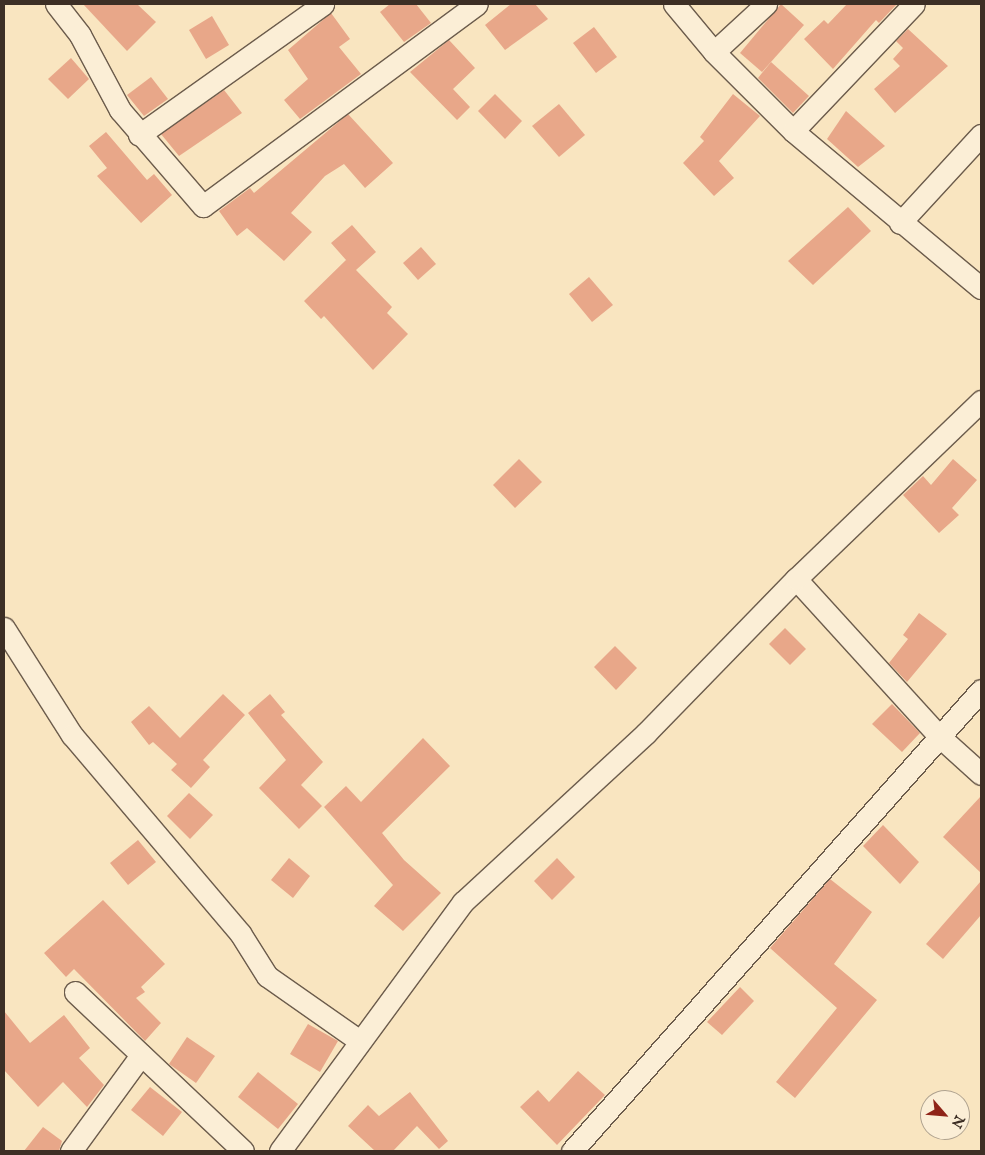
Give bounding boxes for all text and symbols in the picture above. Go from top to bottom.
north arrow [920,1090,970,1140]
text: N [947,1112,968,1131]

